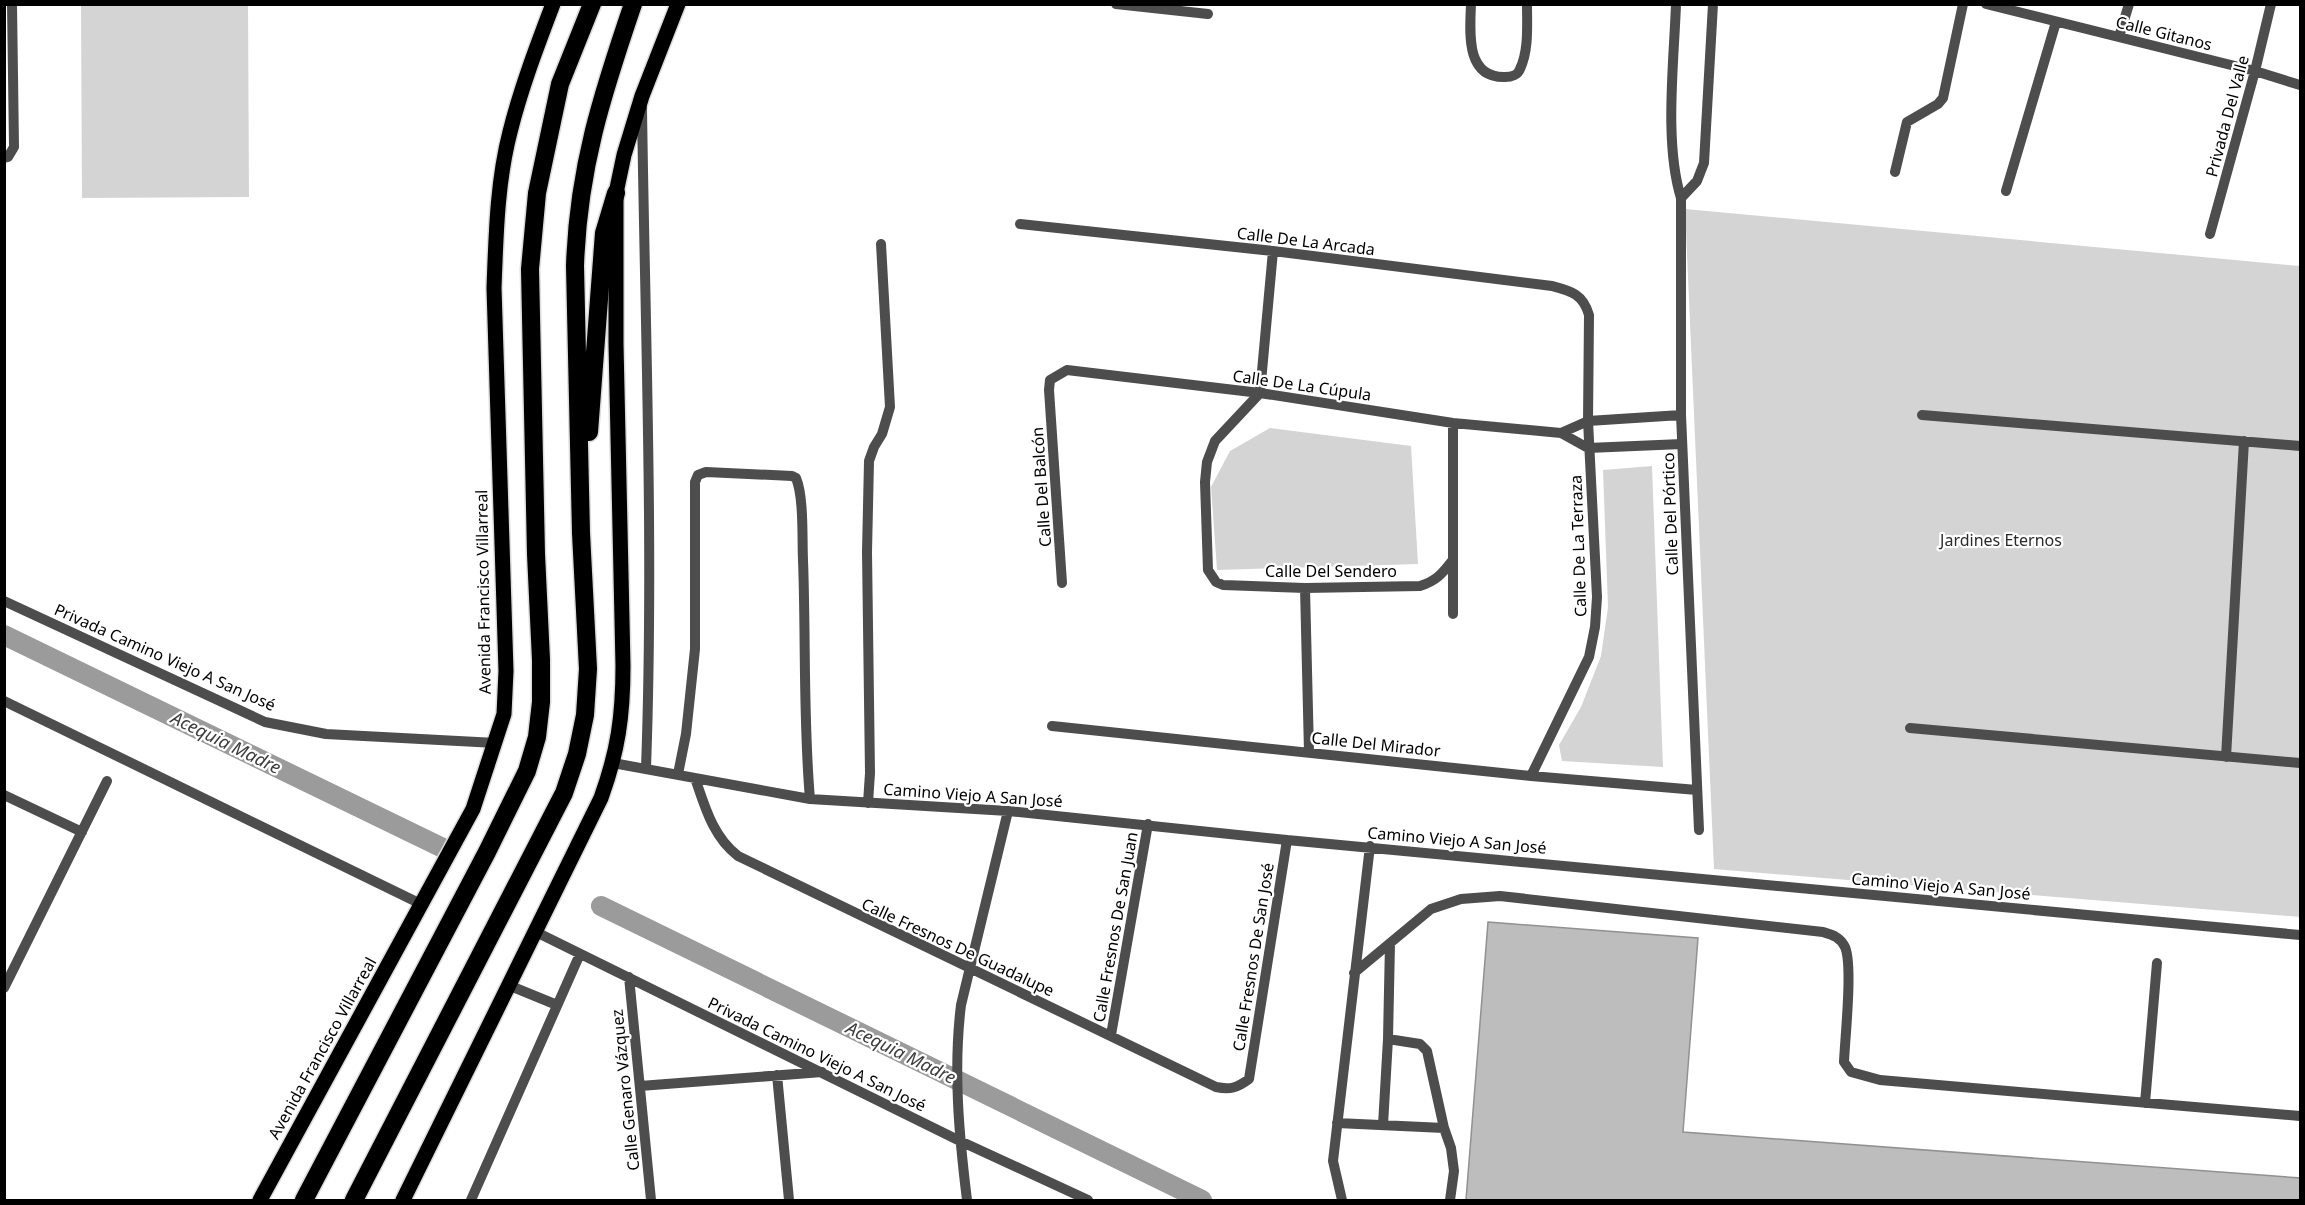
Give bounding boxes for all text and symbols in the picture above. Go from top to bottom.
street label: Calle Gitanos [2114,10,2214,56]
street label: Privada Del Valle [2200,53,2254,179]
street label: Calle De La Arcada [1236,222,1376,260]
street label: Calle De La Cúpula [1231,364,1373,406]
street label: Calle Del Balcón [1026,426,1056,548]
street label: Calle Del Pórtico [1657,452,1683,576]
street label: Calle De La Terraza [1565,475,1591,617]
street label: Avenida Francisco Villarreal [470,489,496,695]
park label: Jardines Eternos [1938,529,2062,551]
street label: Calle Del Sendero [1265,560,1397,582]
street label: Privada Camino Viejo A San José [51,598,279,716]
water label: Acequia Madre [166,704,285,779]
street label: Calle Del Mirador [1310,726,1442,762]
street label: Camino Viejo A San José [883,778,1063,812]
street label: Camino Viejo A San José [1367,821,1547,859]
street label: Calle Fresnos De San Juan [1087,830,1143,1024]
street label: Calle Fresnos De San José [1227,861,1279,1053]
street label: Camino Viejo A San José [1851,867,2031,905]
street label: Calle Fresnos De Guadalupe [858,893,1058,1001]
street label: Avenida Francisco Villarreal [263,953,381,1143]
street label: Privada Camino Viejo A San José [704,991,930,1117]
street label: Calle Genaro Vázquez [606,1008,644,1172]
water label: Acequia Madre [841,1014,960,1089]

